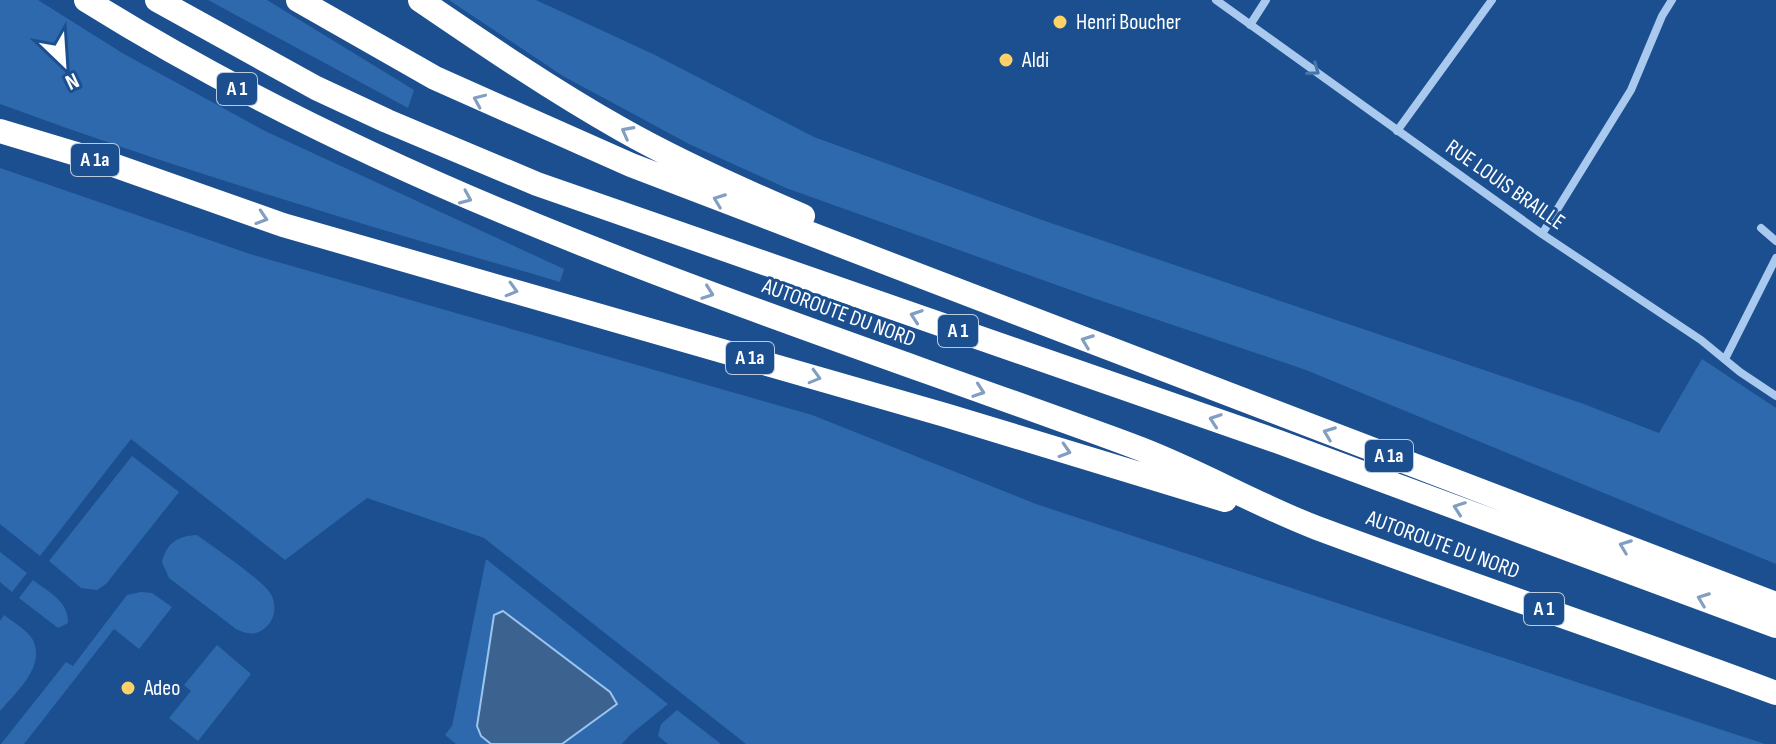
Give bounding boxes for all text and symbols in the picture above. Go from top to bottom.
place label: Henri Boucher [1076,9,1181,36]
marker: Henri Boucher [1051,13,1069,31]
north arrow [24,24,104,104]
place label: Aldi [1021,47,1049,74]
marker: Aldi [997,51,1015,69]
one-way arrow [1305,61,1319,75]
text: N [61,66,83,95]
road number: A 1 [217,73,257,105]
one-way arrow [473,93,488,109]
one-way arrow [621,126,635,142]
street label: RUE LOUIS BRAILLE [1440,134,1570,236]
road number: A 1a [71,144,119,176]
one-way arrow [458,188,472,204]
one-way arrow [713,193,727,210]
one-way arrow [254,209,268,225]
street label: AUTOROUTE DU NORD [758,272,919,353]
one-way arrow [504,281,518,297]
one-way arrow [700,283,714,300]
one-way arrow [910,310,924,326]
road number: A 1 [938,315,978,347]
one-way arrow [1080,334,1094,351]
road number: A 1a [726,342,774,374]
one-way arrow [808,368,822,384]
one-way arrow [971,381,985,398]
one-way arrow [1208,413,1222,429]
one-way arrow [1323,426,1337,443]
road number: A 1a [1365,440,1413,472]
one-way arrow [1057,442,1071,458]
one-way arrow [1453,501,1467,517]
street label: AUTOROUTE DU NORD [1362,504,1523,585]
one-way arrow [1619,539,1633,556]
one-way arrow [1697,592,1711,608]
road number: A 1 [1524,593,1564,625]
place label: Adeo [143,675,180,702]
marker: Adeo [119,679,137,697]

